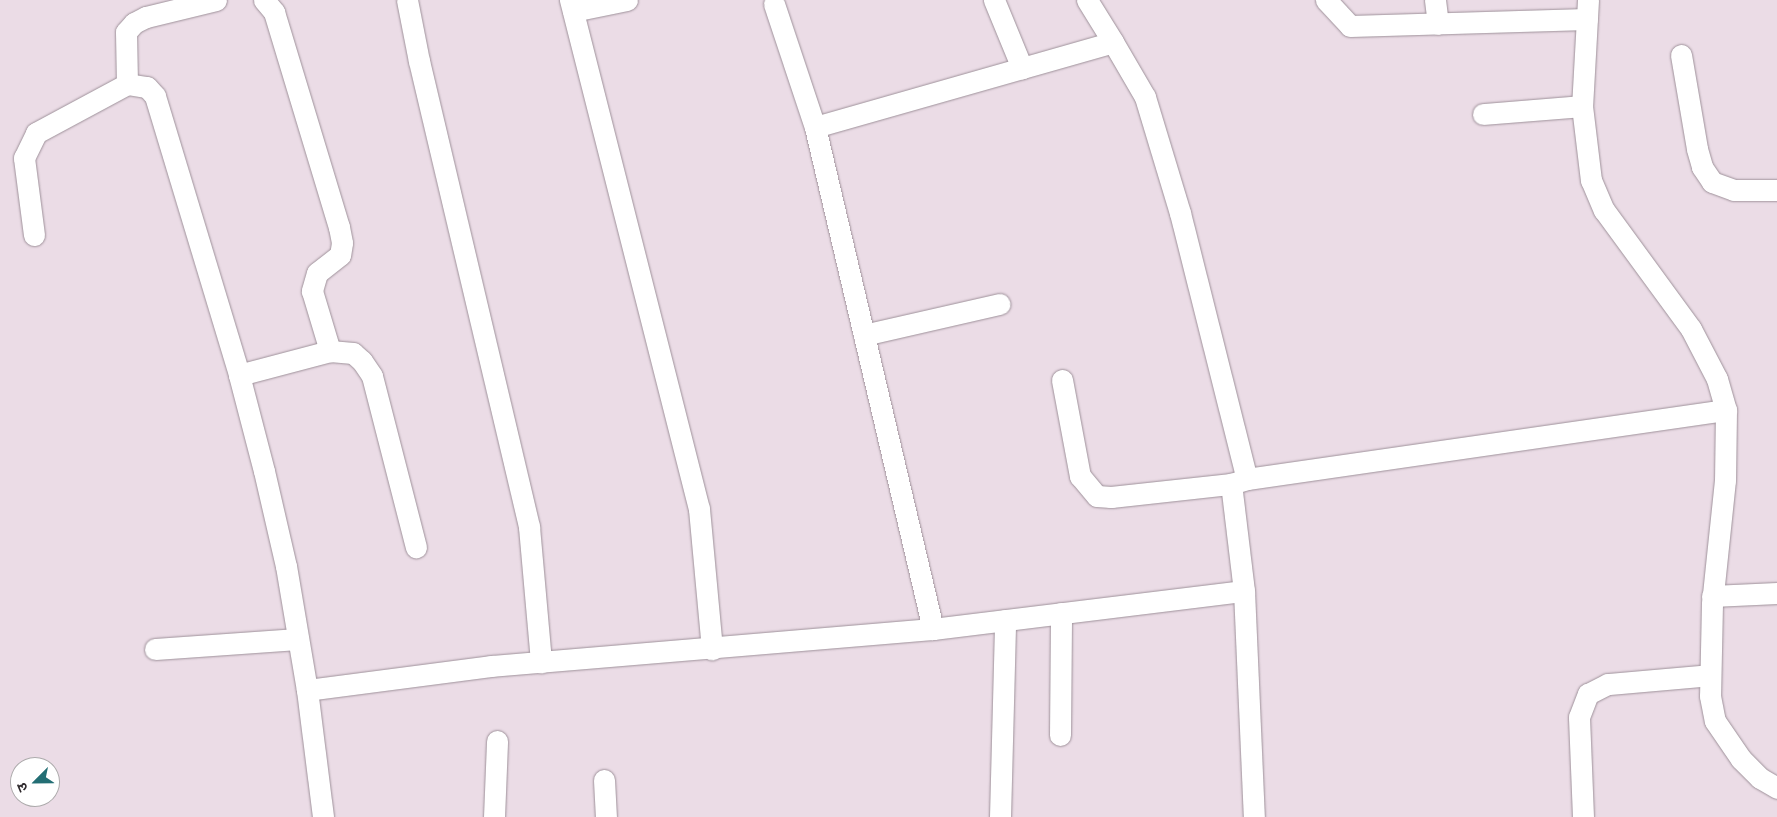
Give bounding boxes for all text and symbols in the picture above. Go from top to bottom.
north arrow [10,757,60,807]
text: उ [12,781,31,795]

